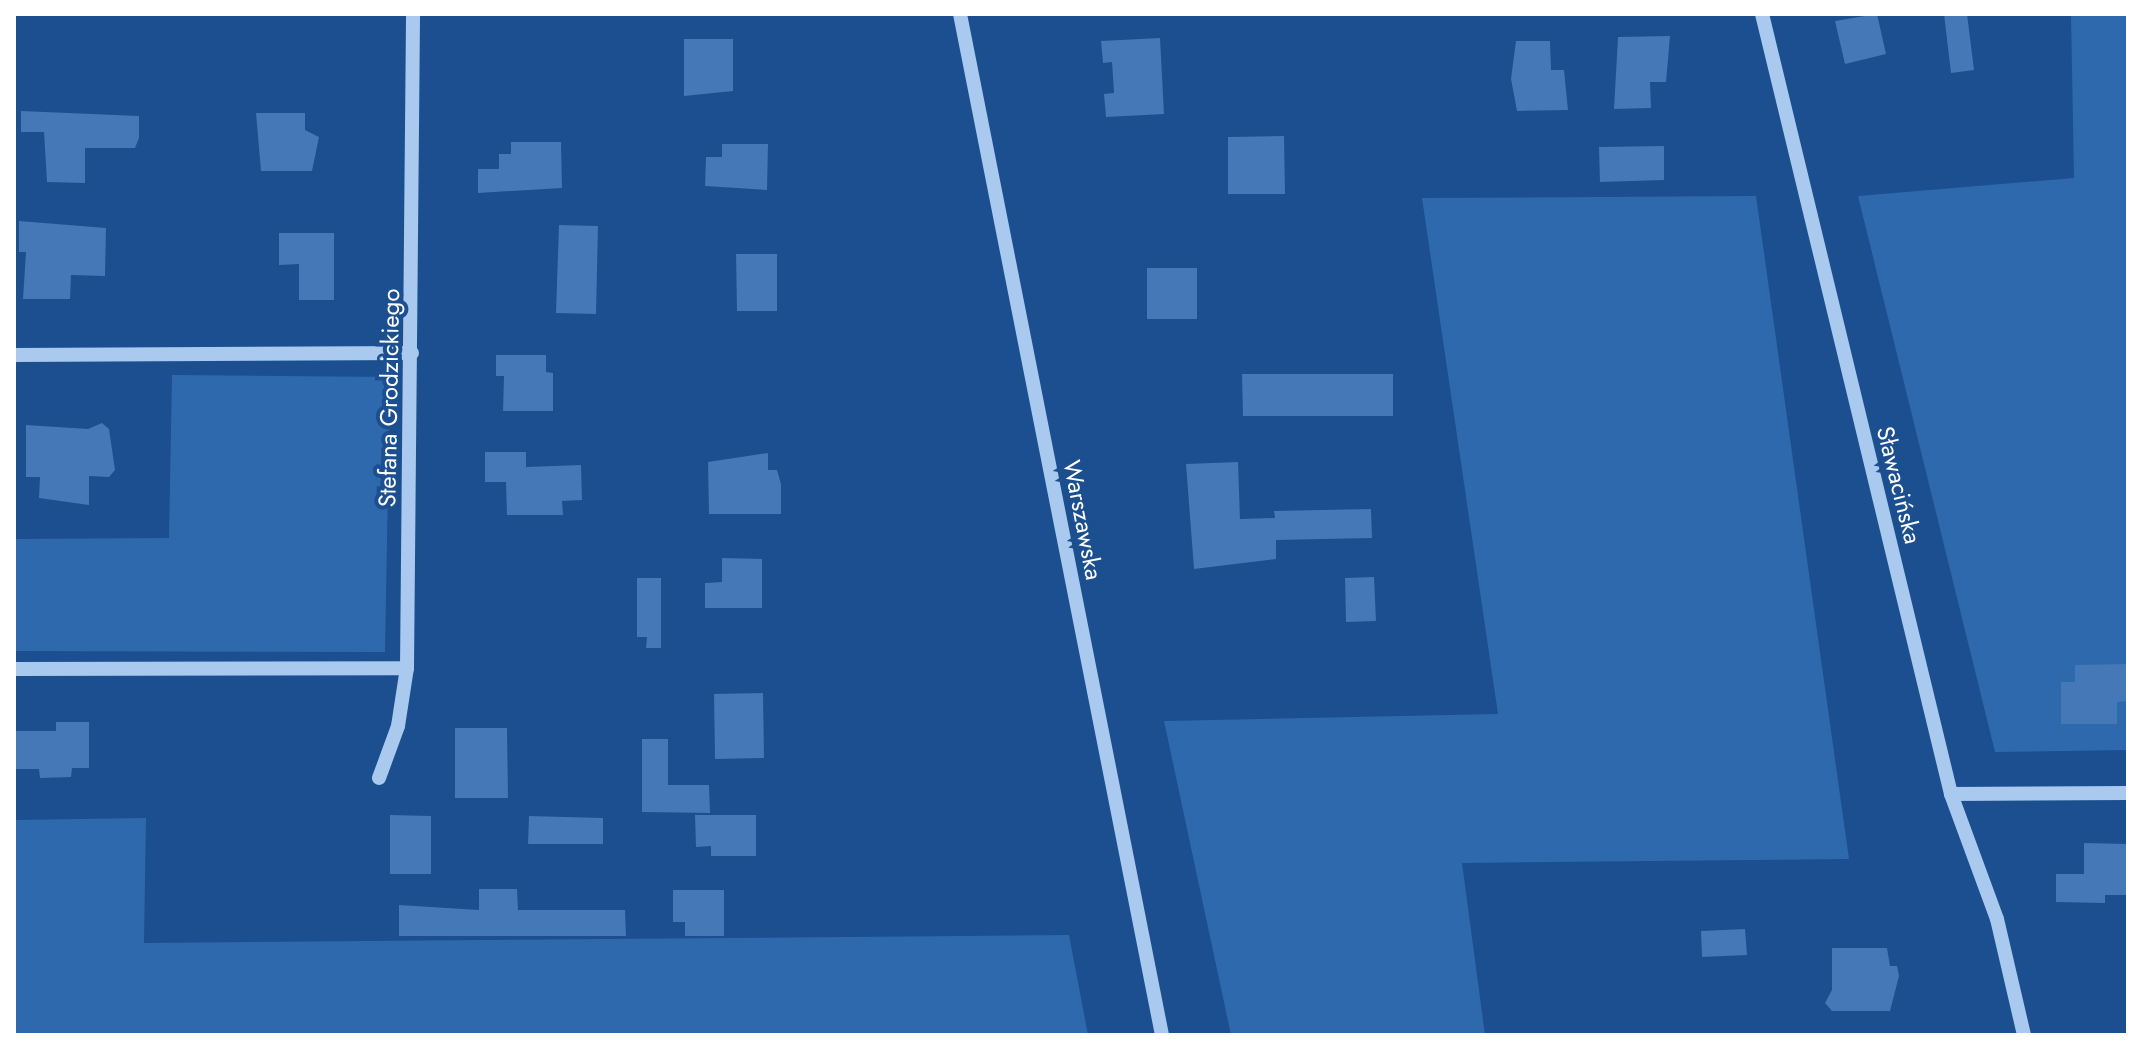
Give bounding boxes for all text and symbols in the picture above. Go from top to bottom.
street label: Stefana Grodzickiego [373,288,405,508]
street label: Sławacińska [1871,423,1927,547]
street label: Warszawska [1057,458,1109,582]

